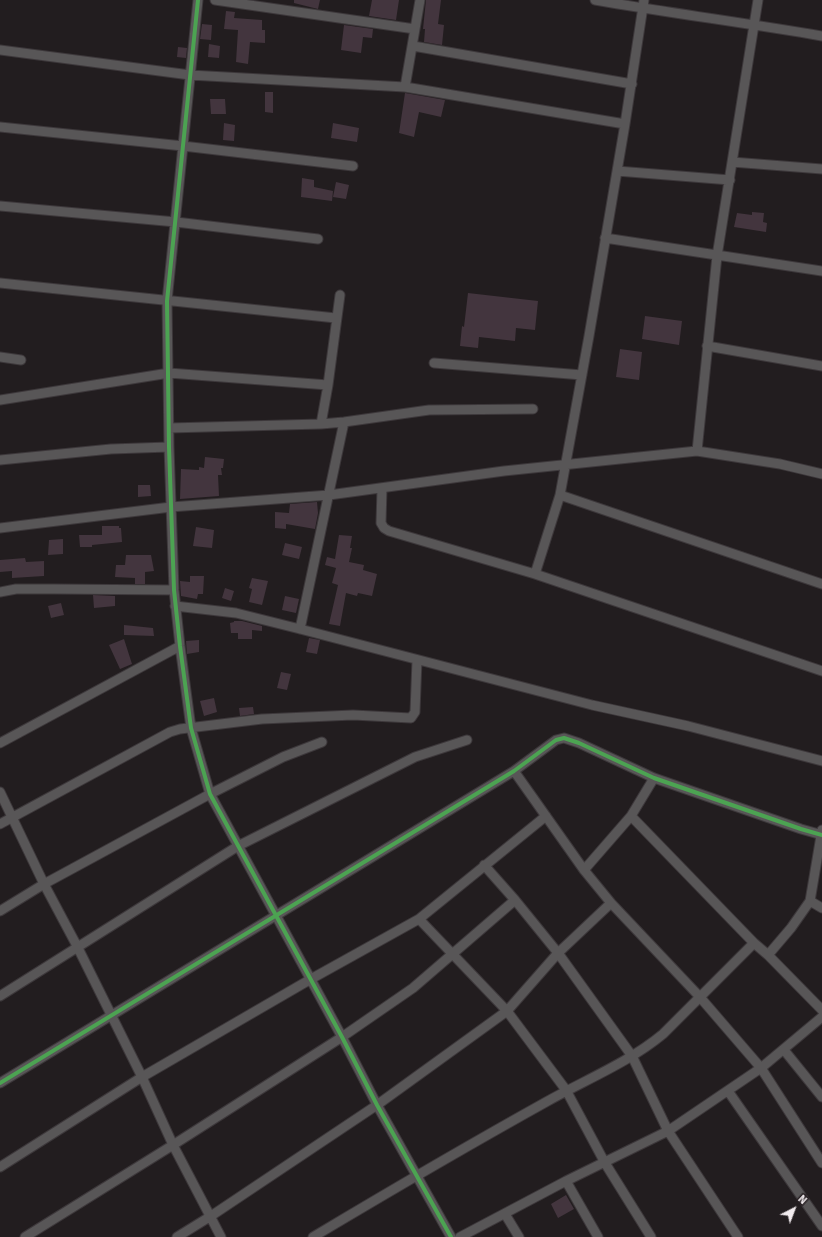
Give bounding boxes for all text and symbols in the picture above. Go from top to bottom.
north arrow [774,1189,814,1229]
text: N [795,1192,810,1207]

